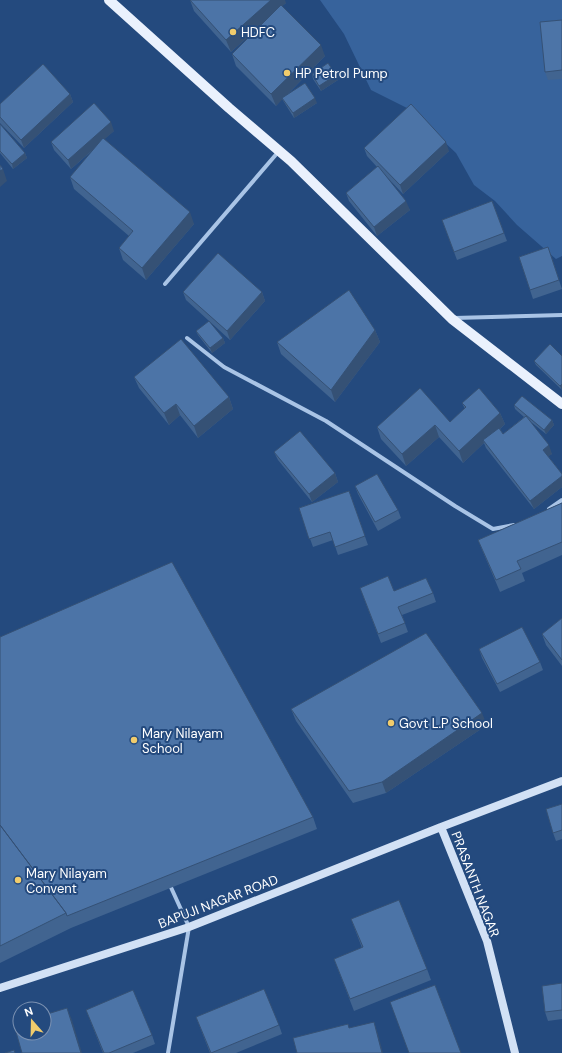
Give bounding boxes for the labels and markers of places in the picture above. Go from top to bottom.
place label: HDFC [241,24,275,41]
marker: HDFC [228,27,238,37]
place label: HP Petrol Pump [295,65,388,82]
marker: HP Petrol Pump [282,68,292,78]
place label: Govt L.P School [399,715,493,732]
marker: Govt L.P School [386,718,396,728]
place label: Mary Nilayam School [142,725,223,757]
marker: Mary Nilayam School [129,735,139,745]
place label: Mary Nilayam Convent [26,865,107,897]
marker: Mary Nilayam Convent [13,875,23,885]

